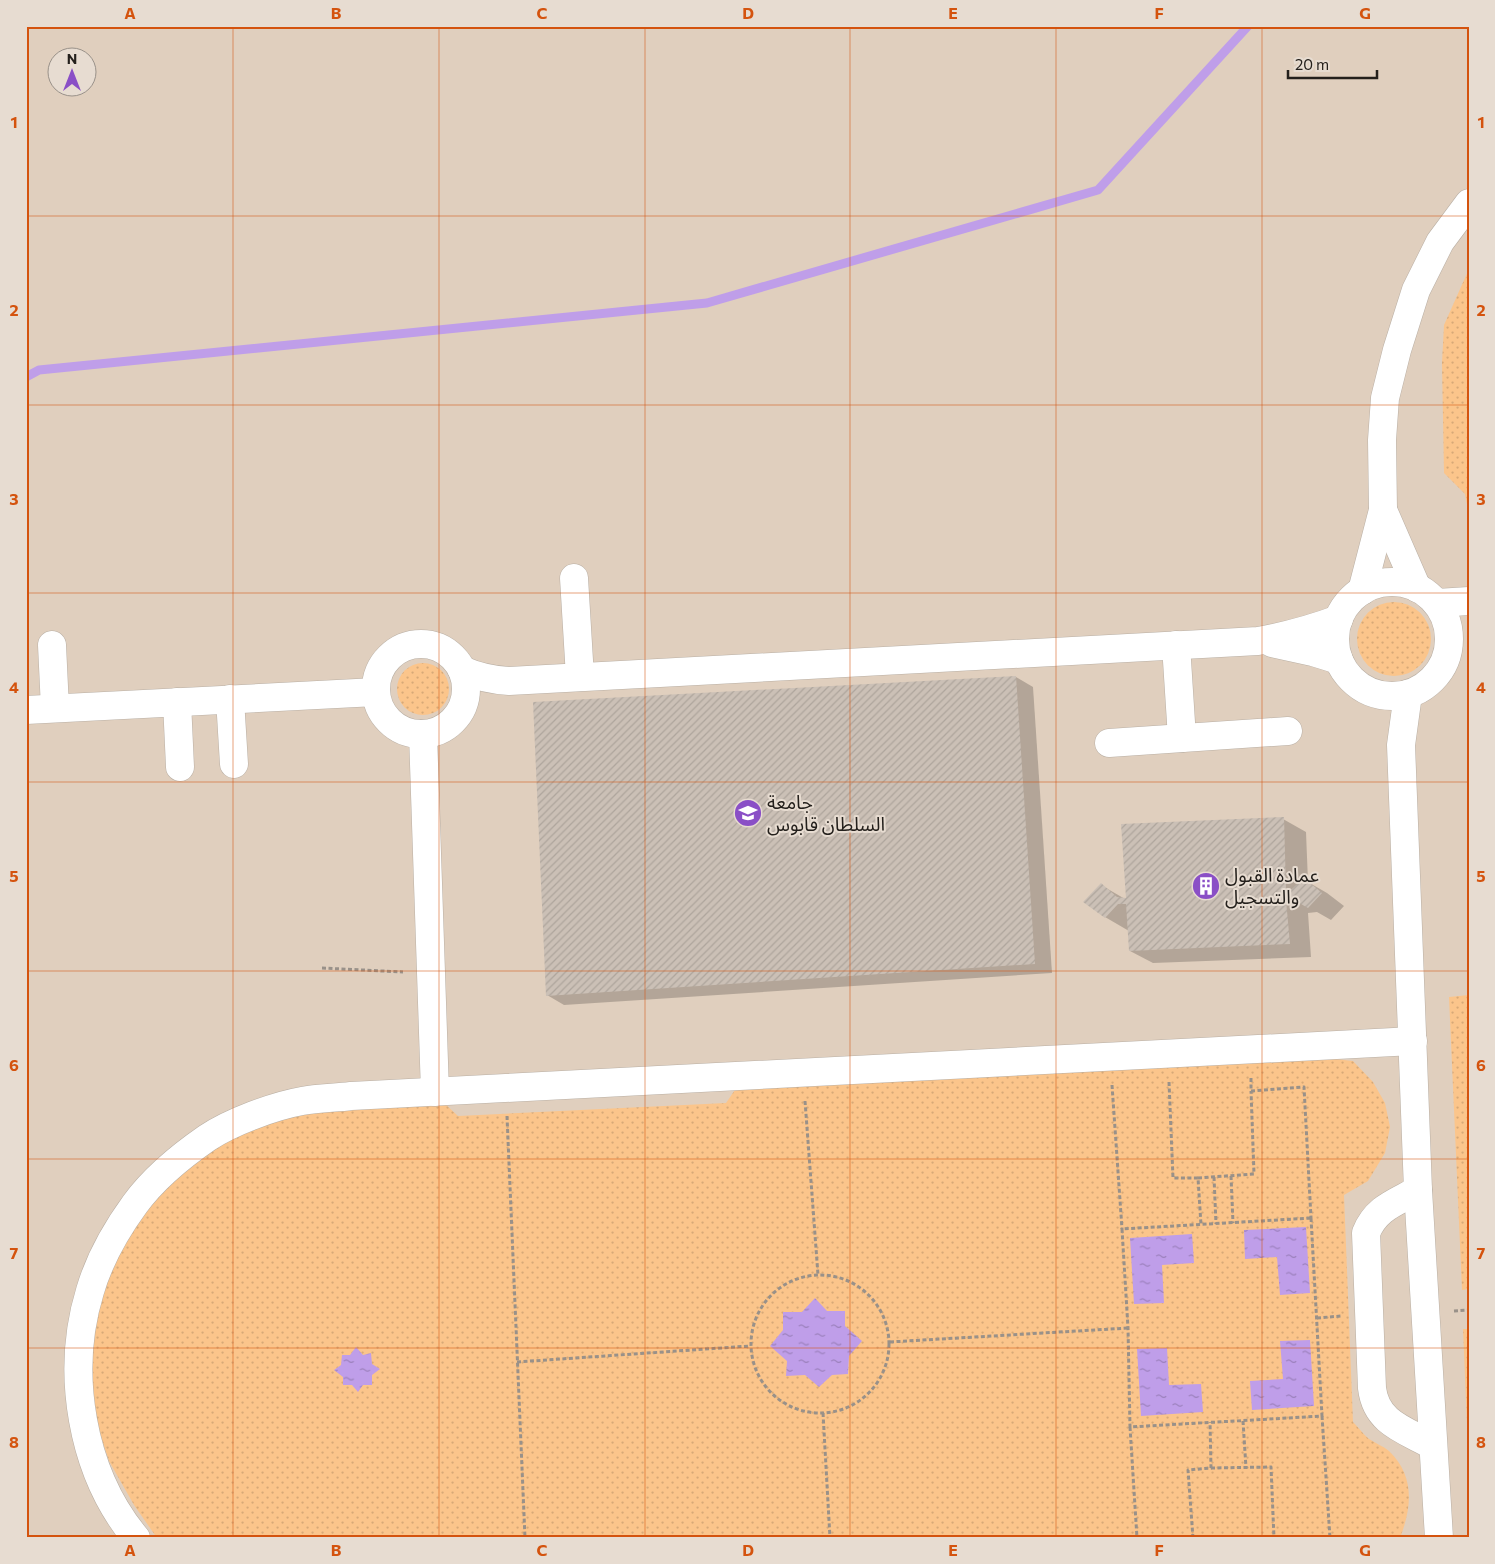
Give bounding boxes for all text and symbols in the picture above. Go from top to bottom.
text: A [124,3,136,22]
text: B [331,3,342,22]
text: C [537,3,548,22]
text: D [742,3,754,22]
text: E [948,3,958,22]
text: F [1154,3,1164,22]
text: G [1359,3,1371,22]
north arrow [48,48,98,98]
scale bar [1288,48,1376,80]
text: N [67,50,77,67]
text: 20 m [1295,55,1329,73]
text: 1 [10,112,18,131]
text: 1 [1477,112,1485,131]
text: 2 [9,300,19,319]
text: 2 [1476,300,1486,319]
text: 3 [9,489,19,508]
text: 3 [1476,489,1486,508]
text: 4 [9,677,19,696]
text: 4 [1476,677,1486,696]
place label: جامعة السلطان قابوس [767,790,885,836]
school or university icon: جامعة السلطان قابوس [733,798,763,828]
place label: عمادة القبول والتسجيل [1225,863,1319,909]
text: 5 [9,866,19,885]
text: 5 [1476,866,1486,885]
building icon: عمادة القبول والتسجيل [1191,871,1221,901]
text: 6 [9,1055,19,1074]
text: 6 [1476,1055,1486,1074]
text: 7 [10,1243,19,1262]
text: 7 [1477,1243,1486,1262]
text: 8 [9,1432,19,1451]
text: 8 [1476,1432,1486,1451]
text: A [124,1540,136,1559]
text: B [331,1540,342,1559]
text: C [537,1540,548,1559]
text: D [742,1540,754,1559]
text: E [948,1540,958,1559]
text: F [1154,1540,1164,1559]
text: G [1359,1540,1371,1559]

